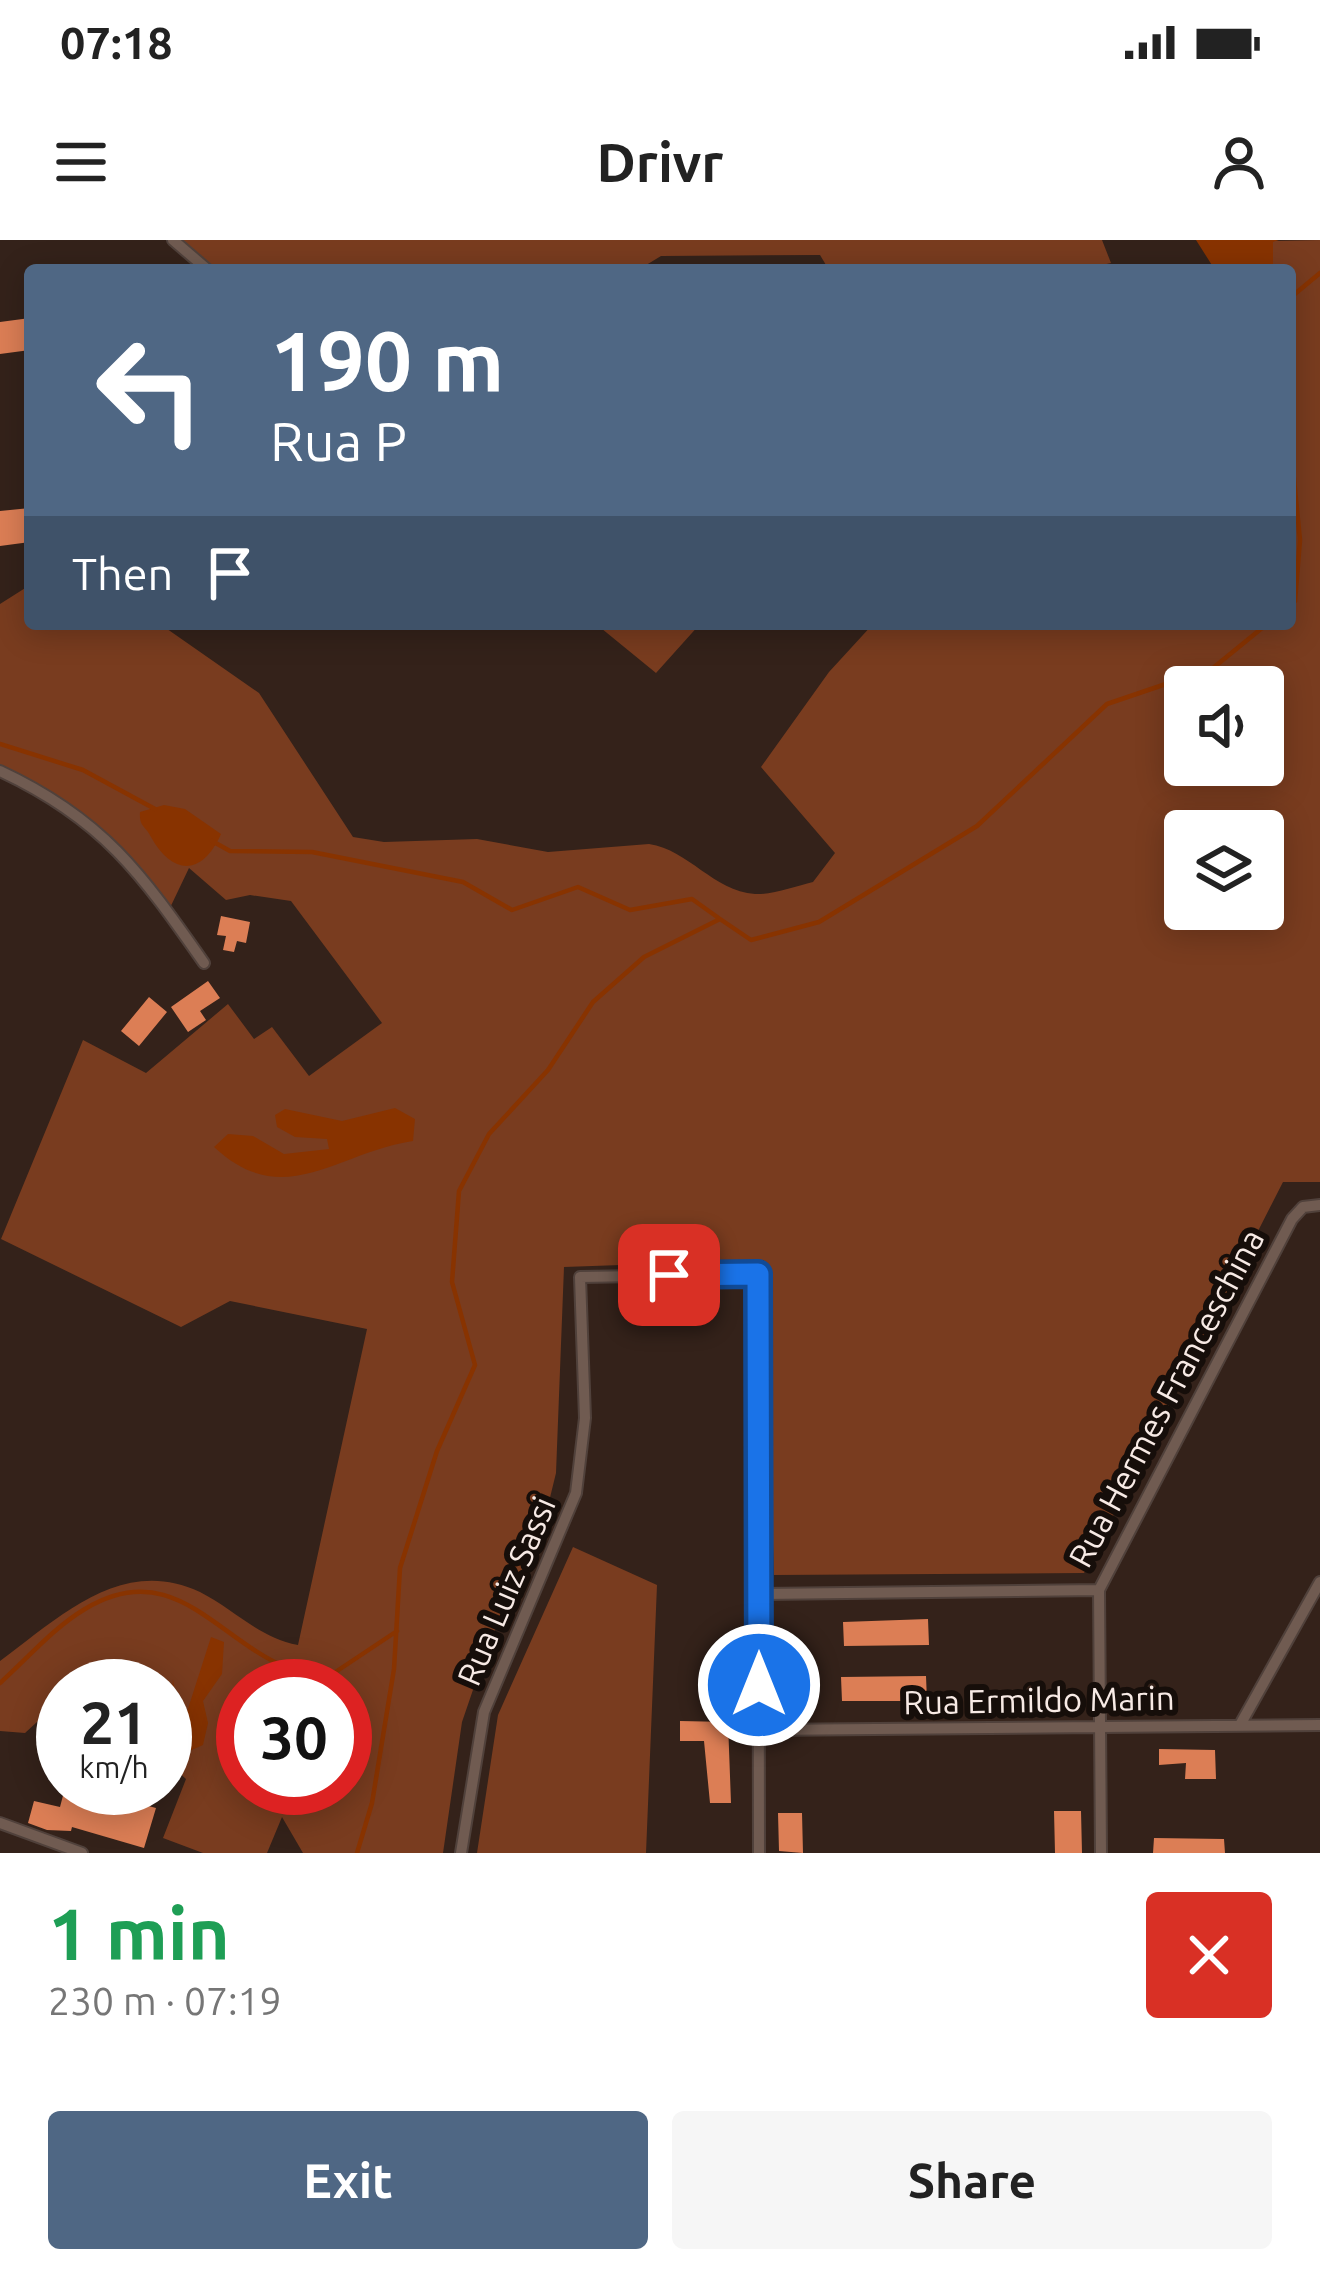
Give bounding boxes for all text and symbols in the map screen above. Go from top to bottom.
text: 07:18 [60,17,173,68]
icon: menu [48,129,114,195]
icon: person [1206,129,1272,195]
text: Drivr [597,132,723,192]
icon: left [72,312,228,468]
text: 190 m [270,313,504,407]
text: Rua P [270,411,407,471]
icon: arrive [197,540,263,606]
text: Then [72,548,173,599]
map controls [1164,666,1284,930]
button: sound [1164,666,1284,786]
button: layers [1164,810,1284,930]
street label: Rua Hermes Franceschina [1061,1223,1270,1573]
pin [618,1224,720,1326]
icon: arrive [636,1242,702,1308]
street label: Rua Luiz Sassi [449,1491,562,1691]
position arrow [696,1622,822,1748]
speed limit sign: 30 [216,1659,372,1815]
street label: Rua Ermildo Marin [903,1679,1175,1720]
text: 21 [80,1688,148,1755]
text: km/h [79,1750,149,1784]
button: close [1146,1892,1272,2018]
text: 1 min [48,1893,230,1974]
text: 230 m · 07:19 [48,1979,282,2022]
button: Exit [48,2111,648,2249]
button: Share [672,2111,1272,2249]

